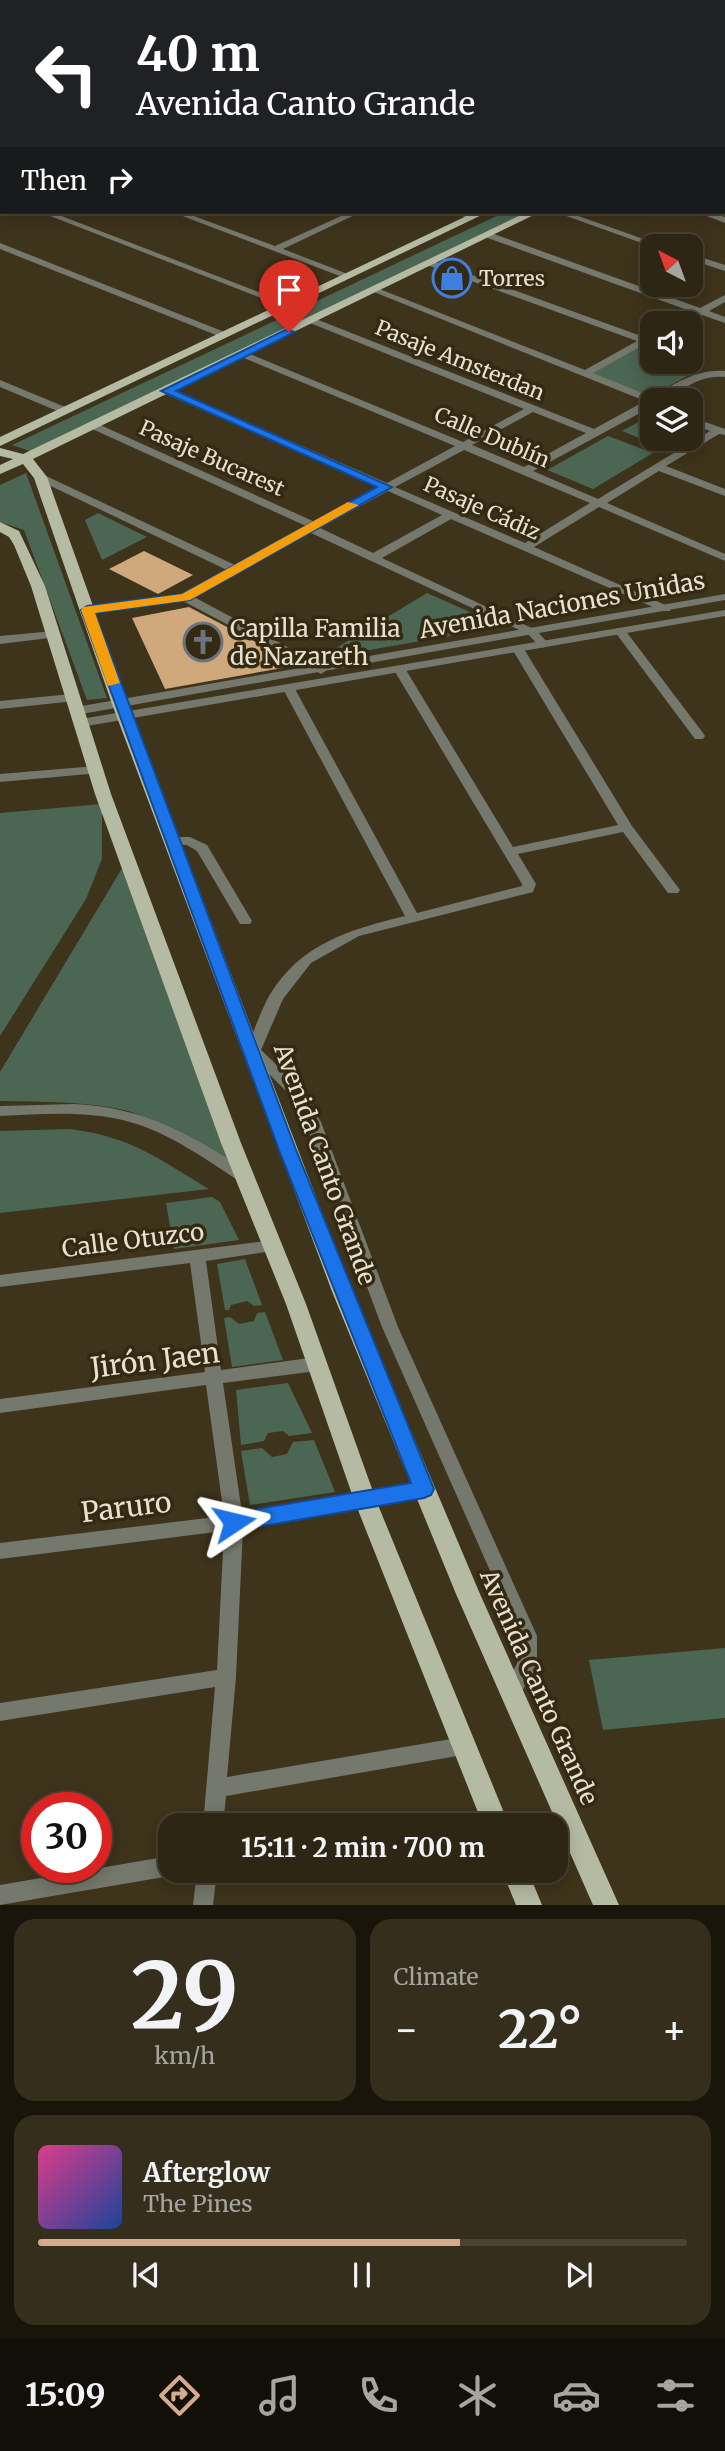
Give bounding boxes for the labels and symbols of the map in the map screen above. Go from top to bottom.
north arrow [640,234,704,298]
shop icon: Torres [431,257,473,299]
pin [259,260,319,332]
place label: Torres [479,265,545,292]
street label: Pasaje Amsterdan [371,314,549,406]
street label: Calle Dublín [430,401,554,473]
street label: Pasaje Bucarest [135,414,289,502]
street label: Pasaje Cádiz [420,470,544,546]
street label: Avenida Naciones Unidas [416,565,707,646]
place label: Capilla Familia de Nazareth [230,613,401,672]
church icon: Capilla Familia de Nazareth [182,621,224,663]
street label: Avenida Canto Grande [267,1038,383,1289]
street label: Calle Otuzco [60,1216,206,1264]
street label: Jirón Jaen [87,1334,222,1386]
street label: Paruro [79,1484,173,1530]
position arrow [197,1485,271,1559]
street label: Avenida Canto Grande [473,1564,605,1810]
speed limit sign: 30 [21,1792,112,1883]

